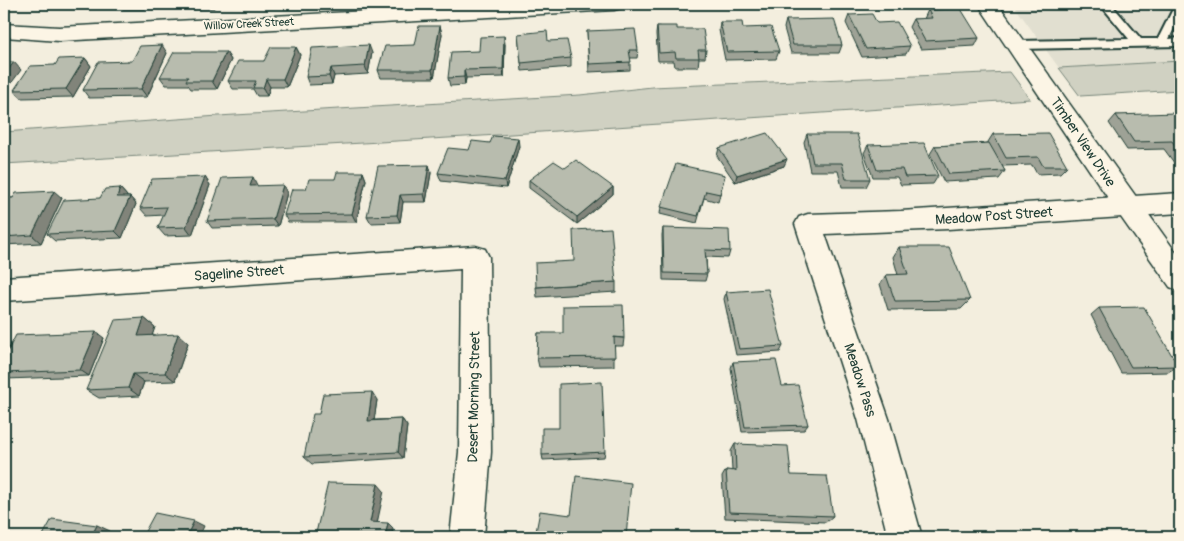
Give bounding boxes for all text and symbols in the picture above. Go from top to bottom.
street label: Willow Creek Street [204,15,295,33]
street label: Timber View Drive [1047,94,1119,190]
street label: Meadow Post Street [935,203,1054,229]
street label: Sageline Street [193,261,285,285]
street label: Desert Morning Street [464,331,484,463]
street label: Meadow Pass [840,341,880,420]

